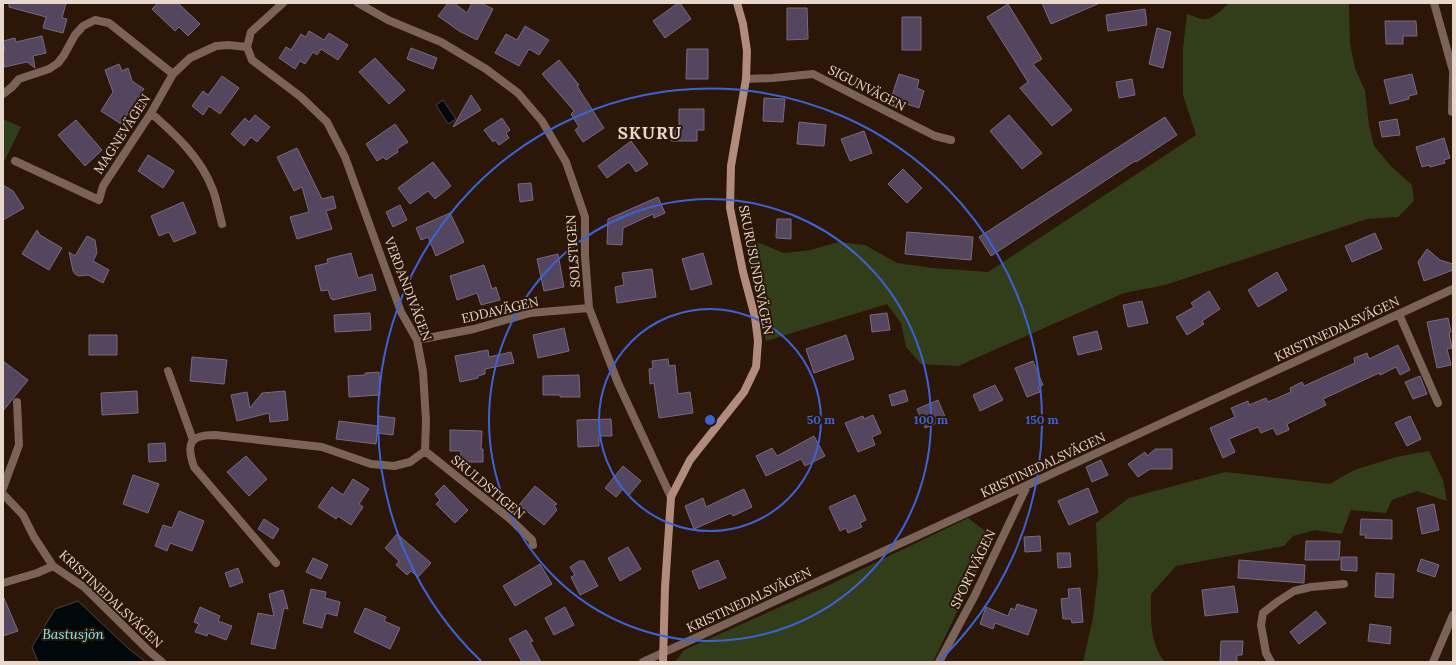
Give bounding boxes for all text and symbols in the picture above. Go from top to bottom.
street label: SIGUNVÄGEN [825,61,909,115]
street label: MAGNEVÄGEN [90,91,154,177]
district label: SKURU [618,122,682,144]
street label: SKURUSUNDSVÄGEN [735,204,777,336]
street label: SOLSTIGEN [562,214,584,288]
street label: VERDANDIVÄGEN [380,234,436,344]
street label: EDDAVÄGEN [460,293,540,327]
street label: KRISTINEDALSVÄGEN [1272,293,1402,365]
text: 50 m [807,412,835,427]
text: 100 m [914,412,948,427]
text: 150 m [1025,412,1059,427]
centre of rings [703,413,717,427]
street label: KRISTINEDALSVÄGEN [978,429,1108,501]
street label: SKULDSTIGEN [448,451,528,523]
street label: SPORTVÄGEN [946,527,1000,611]
street label: KRISTINEDALSVÄGEN [56,546,167,652]
street label: KRISTINEDALSVÄGEN [684,564,814,636]
water label: Bastusjön [42,625,104,643]

